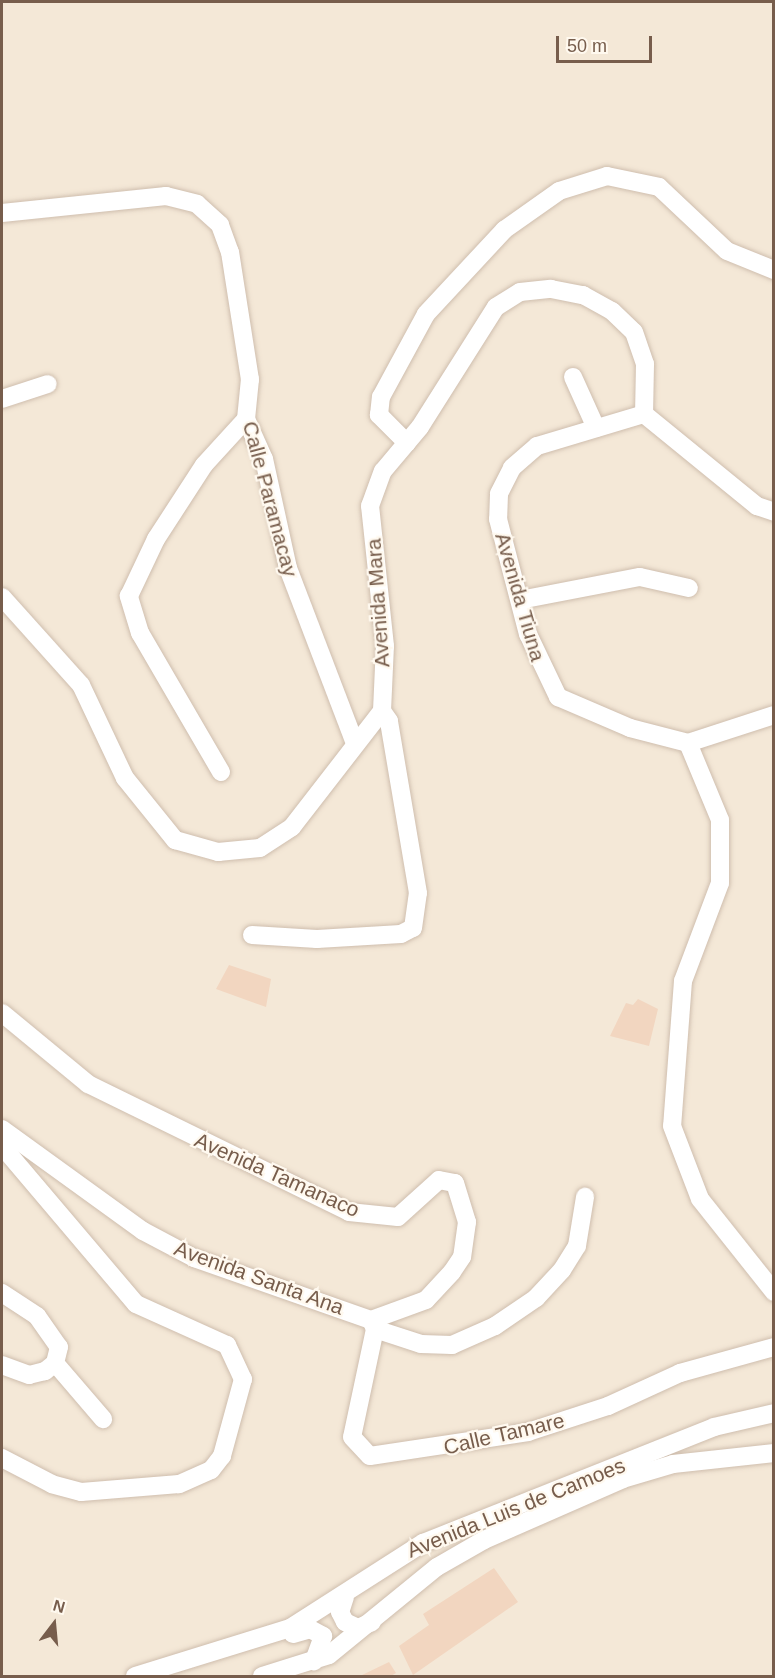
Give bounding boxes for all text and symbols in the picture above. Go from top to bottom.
scale bar [559,24,655,62]
text: 50 m [567,36,607,56]
street label: Calle Paramacay [237,419,303,579]
street label: Avenida Tiuna [490,530,550,664]
street label: Avenida Mara [361,538,395,668]
street label: Avenida Tamanaco [190,1127,364,1223]
street label: Avenida Santa Ana [170,1235,348,1321]
street label: Calle Tamare [441,1408,567,1460]
street label: Avenida Luis de Camoes [403,1453,629,1563]
north arrow [24,1594,84,1654]
text: N [51,1596,67,1616]

